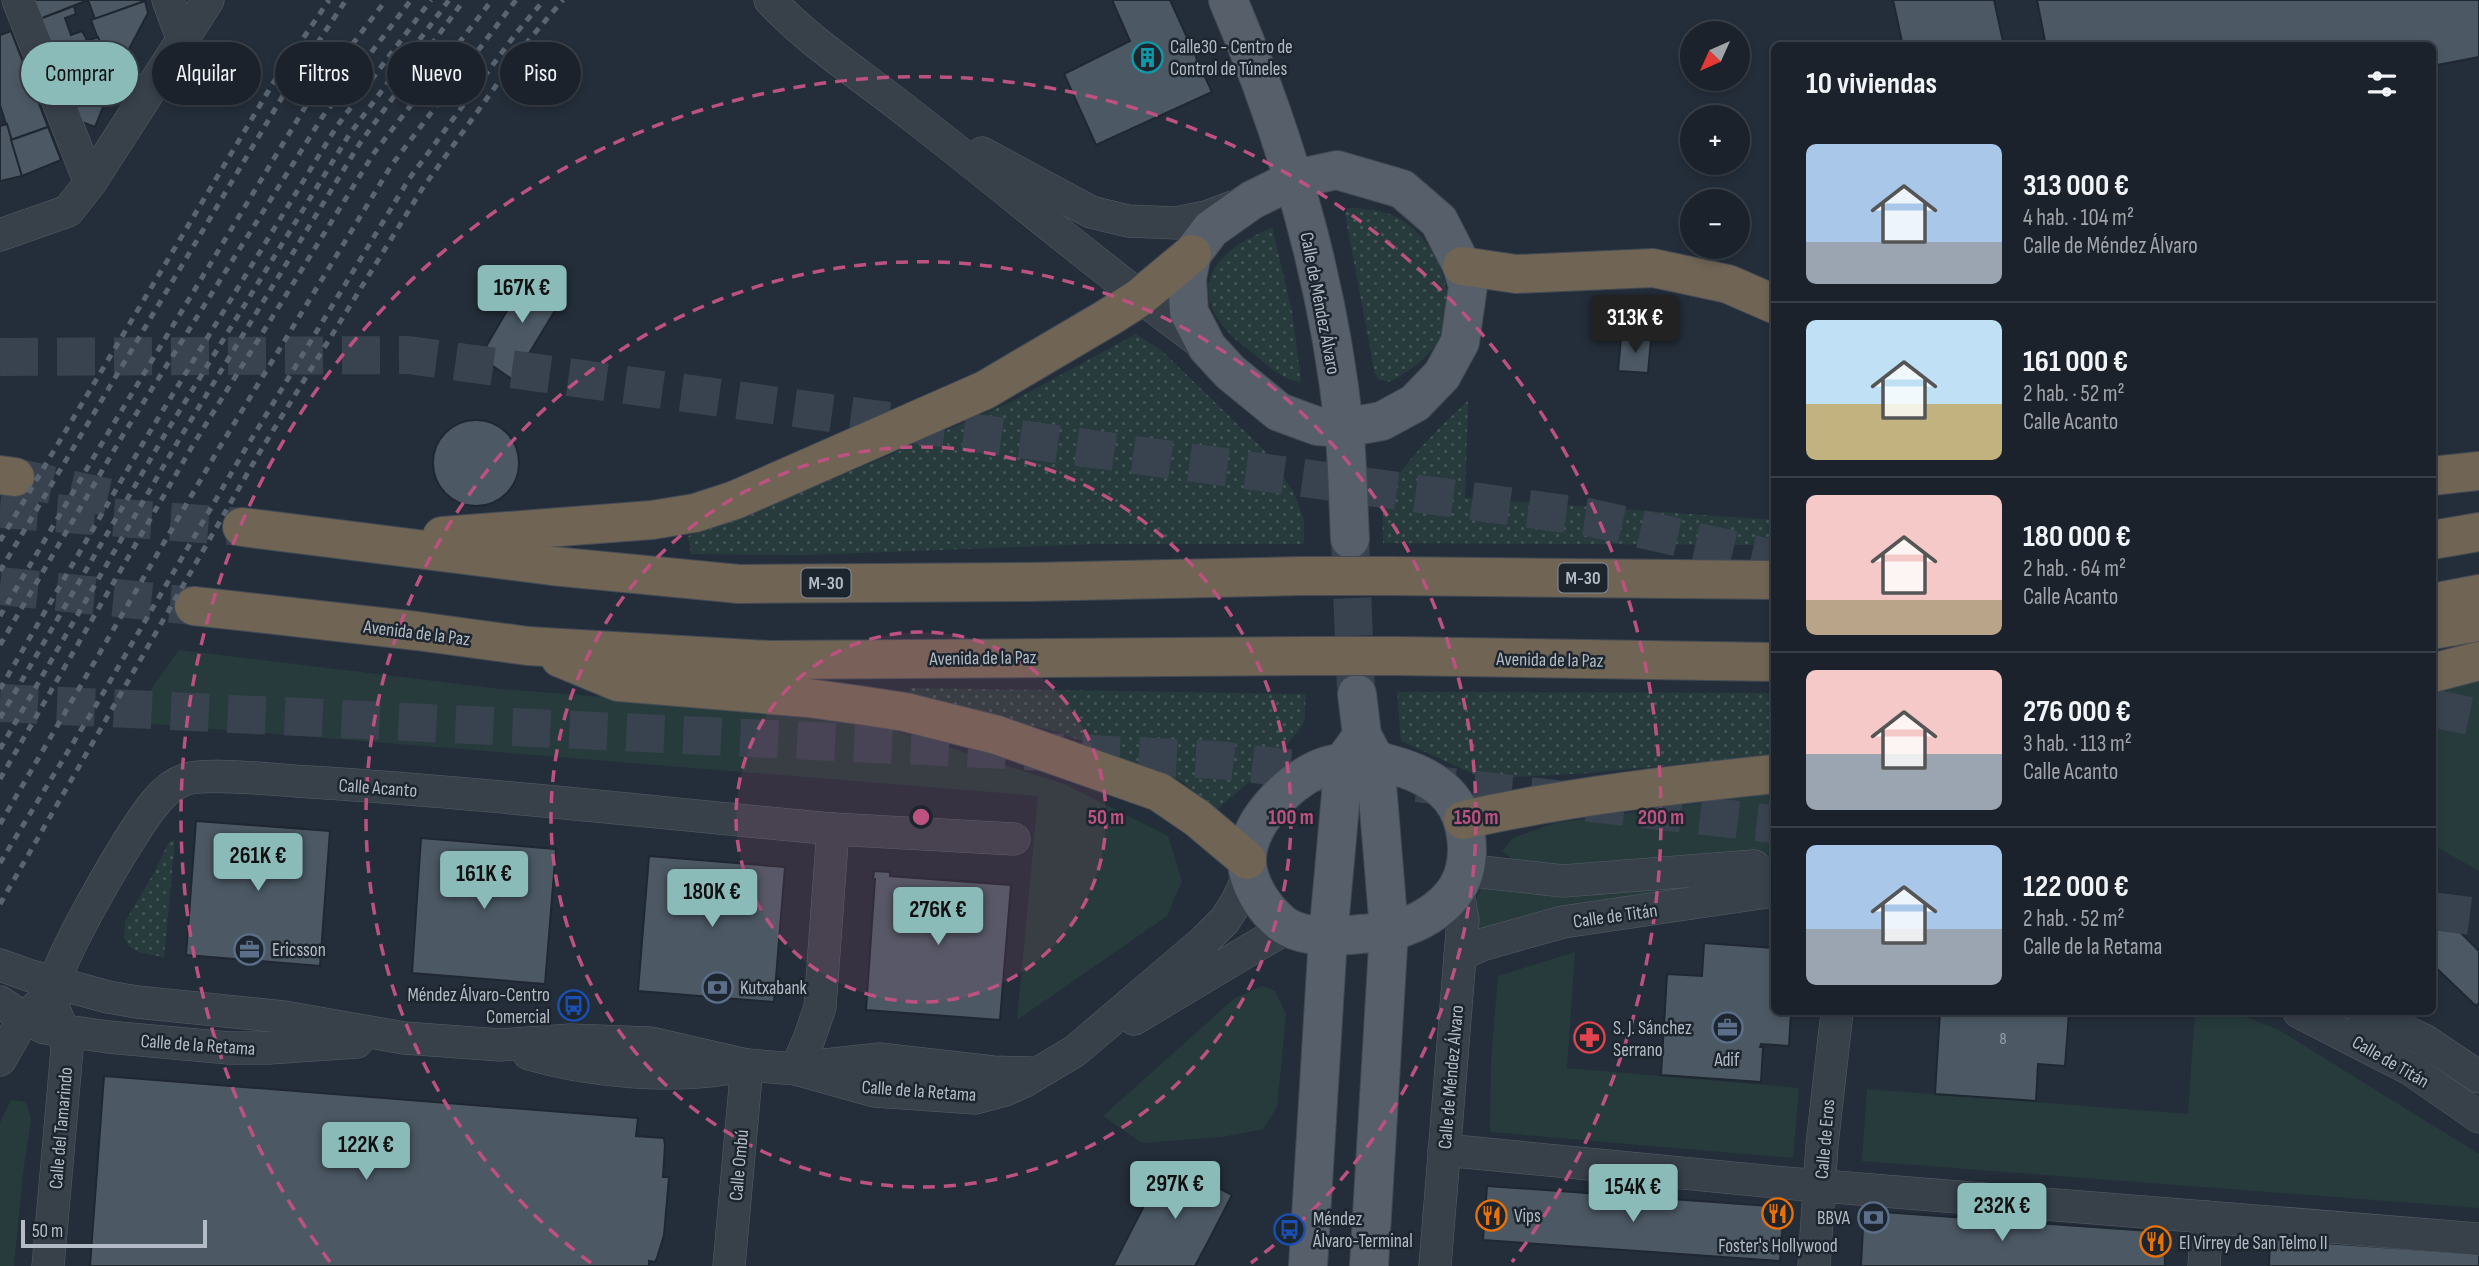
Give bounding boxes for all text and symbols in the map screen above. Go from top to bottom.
north arrow [1680,21,1750,91]
map controls [1680,21,1750,259]
place label: Calle30 - Centro de Control de Túneles [1170,36,1293,81]
building icon: Calle30 - Centro de Control de Túneles [1130,40,1164,74]
chip: Comprar [21,42,138,105]
chip: Alquilar [152,42,261,105]
chip: Filtros [275,42,373,105]
chip: Nuevo [387,42,486,105]
chip: Piso [500,42,581,105]
icon: filters [2363,65,2401,103]
text: 10 viviendas [1806,66,1937,102]
button: + [1680,105,1750,175]
text: 313 000 € [2023,168,2129,204]
icon: home [1862,172,1946,256]
button: − [1680,189,1750,259]
text: 4 hab. · 104 m² [2023,204,2134,232]
street label: Calle de Méndez Álvaro [1294,230,1345,376]
text: Calle de Méndez Álvaro [2023,232,2198,260]
pin: 167K € [465,266,579,325]
text: 167K € [494,274,550,302]
pin: 313K € [1578,296,1692,355]
text: 313K € [1607,304,1663,332]
text: 161 000 € [2023,344,2128,380]
icon: home [1862,348,1946,432]
text: 2 hab. · 52 m² [2023,380,2125,408]
text: Calle Acanto [2023,408,2118,436]
text: 180 000 € [2023,519,2131,555]
icon: home [1862,523,1946,607]
text: 2 hab. · 64 m² [2023,555,2126,583]
road number: M-30 [1558,564,1608,592]
road number: M-30 [802,568,850,598]
text: Calle Acanto [2023,583,2118,611]
street label: Avenida de la Paz [361,615,472,651]
street label: Avenida de la Paz [928,646,1037,671]
street label: Avenida de la Paz [1495,648,1604,673]
text: 276 000 € [2023,694,2131,730]
icon: home [1862,698,1946,782]
text: 3 hab. · 113 m² [2023,730,2132,758]
text: Calle Acanto [2023,758,2118,786]
street label: Calle Acanto [338,774,418,803]
centre of rings [909,805,933,829]
text: 50 m [1088,805,1124,830]
text: 100 m [1268,805,1314,830]
text: 150 m [1454,805,1498,830]
text: 200 m [1638,805,1684,830]
pin: 261K € [201,834,315,893]
text: 261K € [230,842,286,870]
pin: 161K € [427,852,541,911]
text: 161K € [456,860,512,888]
text: 122 000 € [2023,869,2129,905]
pin: 180K € [655,870,769,929]
icon: home [1862,873,1946,957]
text: 180K € [683,878,741,906]
pin: 276K € [881,888,995,947]
text: 276K € [909,896,967,924]
street label: Calle de Titán [1572,899,1659,934]
text: 2 hab. · 52 m² [2023,905,2125,933]
office icon: Ericsson [232,932,266,966]
text: Calle de la Retama [2023,933,2162,961]
place label: Ericsson [272,939,326,962]
bank icon: Kutxabank [700,970,734,1004]
place label: Kutxabank [740,977,808,1000]
place label: Méndez Álvaro-Centro Comercial [407,984,550,1029]
bus stop icon: Méndez Álvaro-Centro Comercial [556,988,590,1022]
street label: Calle de Méndez Álvaro [1434,1004,1469,1150]
office icon: Adif [1710,1011,1744,1045]
place label: S. J. Sánchez Serrano [1613,1017,1692,1062]
pharmacy icon: S. J. Sánchez Serrano [1573,1021,1607,1055]
street label: Calle de la Retama [140,1030,256,1061]
house number: 8 [1999,1030,2007,1049]
street label: Calle de Titán [2348,1031,2433,1093]
place label: Adif [1714,1049,1740,1072]
street label: Calle del Tamarindo [45,1066,78,1190]
street label: Calle de la Retama [861,1076,977,1107]
street label: Calle de Eros [1811,1098,1840,1180]
pin: 122K € [309,1122,423,1182]
street label: Calle Ombú [725,1129,754,1202]
text: 122K € [338,1131,394,1159]
pin: 297K € [1118,1162,1232,1221]
pin: 154K € [1576,1164,1690,1224]
text: 297K € [1146,1170,1204,1198]
text: 154K € [1605,1173,1661,1201]
pin: 232K € [1945,1184,2059,1243]
text: 232K € [1973,1192,2031,1220]
restaurant icon: Foster's Hollywood [1761,1197,1795,1231]
restaurant icon: Vips [1474,1198,1508,1232]
bank icon: BBVA [1856,1200,1890,1234]
place label: Vips [1514,1205,1541,1228]
place label: BBVA [1817,1207,1851,1230]
place label: Méndez Álvaro-Terminal [1312,1208,1413,1253]
bus stop icon: Méndez Álvaro-Terminal [1273,1212,1307,1246]
scale bar [21,1217,206,1249]
text: 50 m [32,1220,63,1243]
restaurant icon: El Virrey de San Telmo II [2139,1225,2173,1259]
place label: El Virrey de San Telmo II [2179,1232,2328,1255]
place label: Foster's Hollywood [1718,1235,1838,1258]

